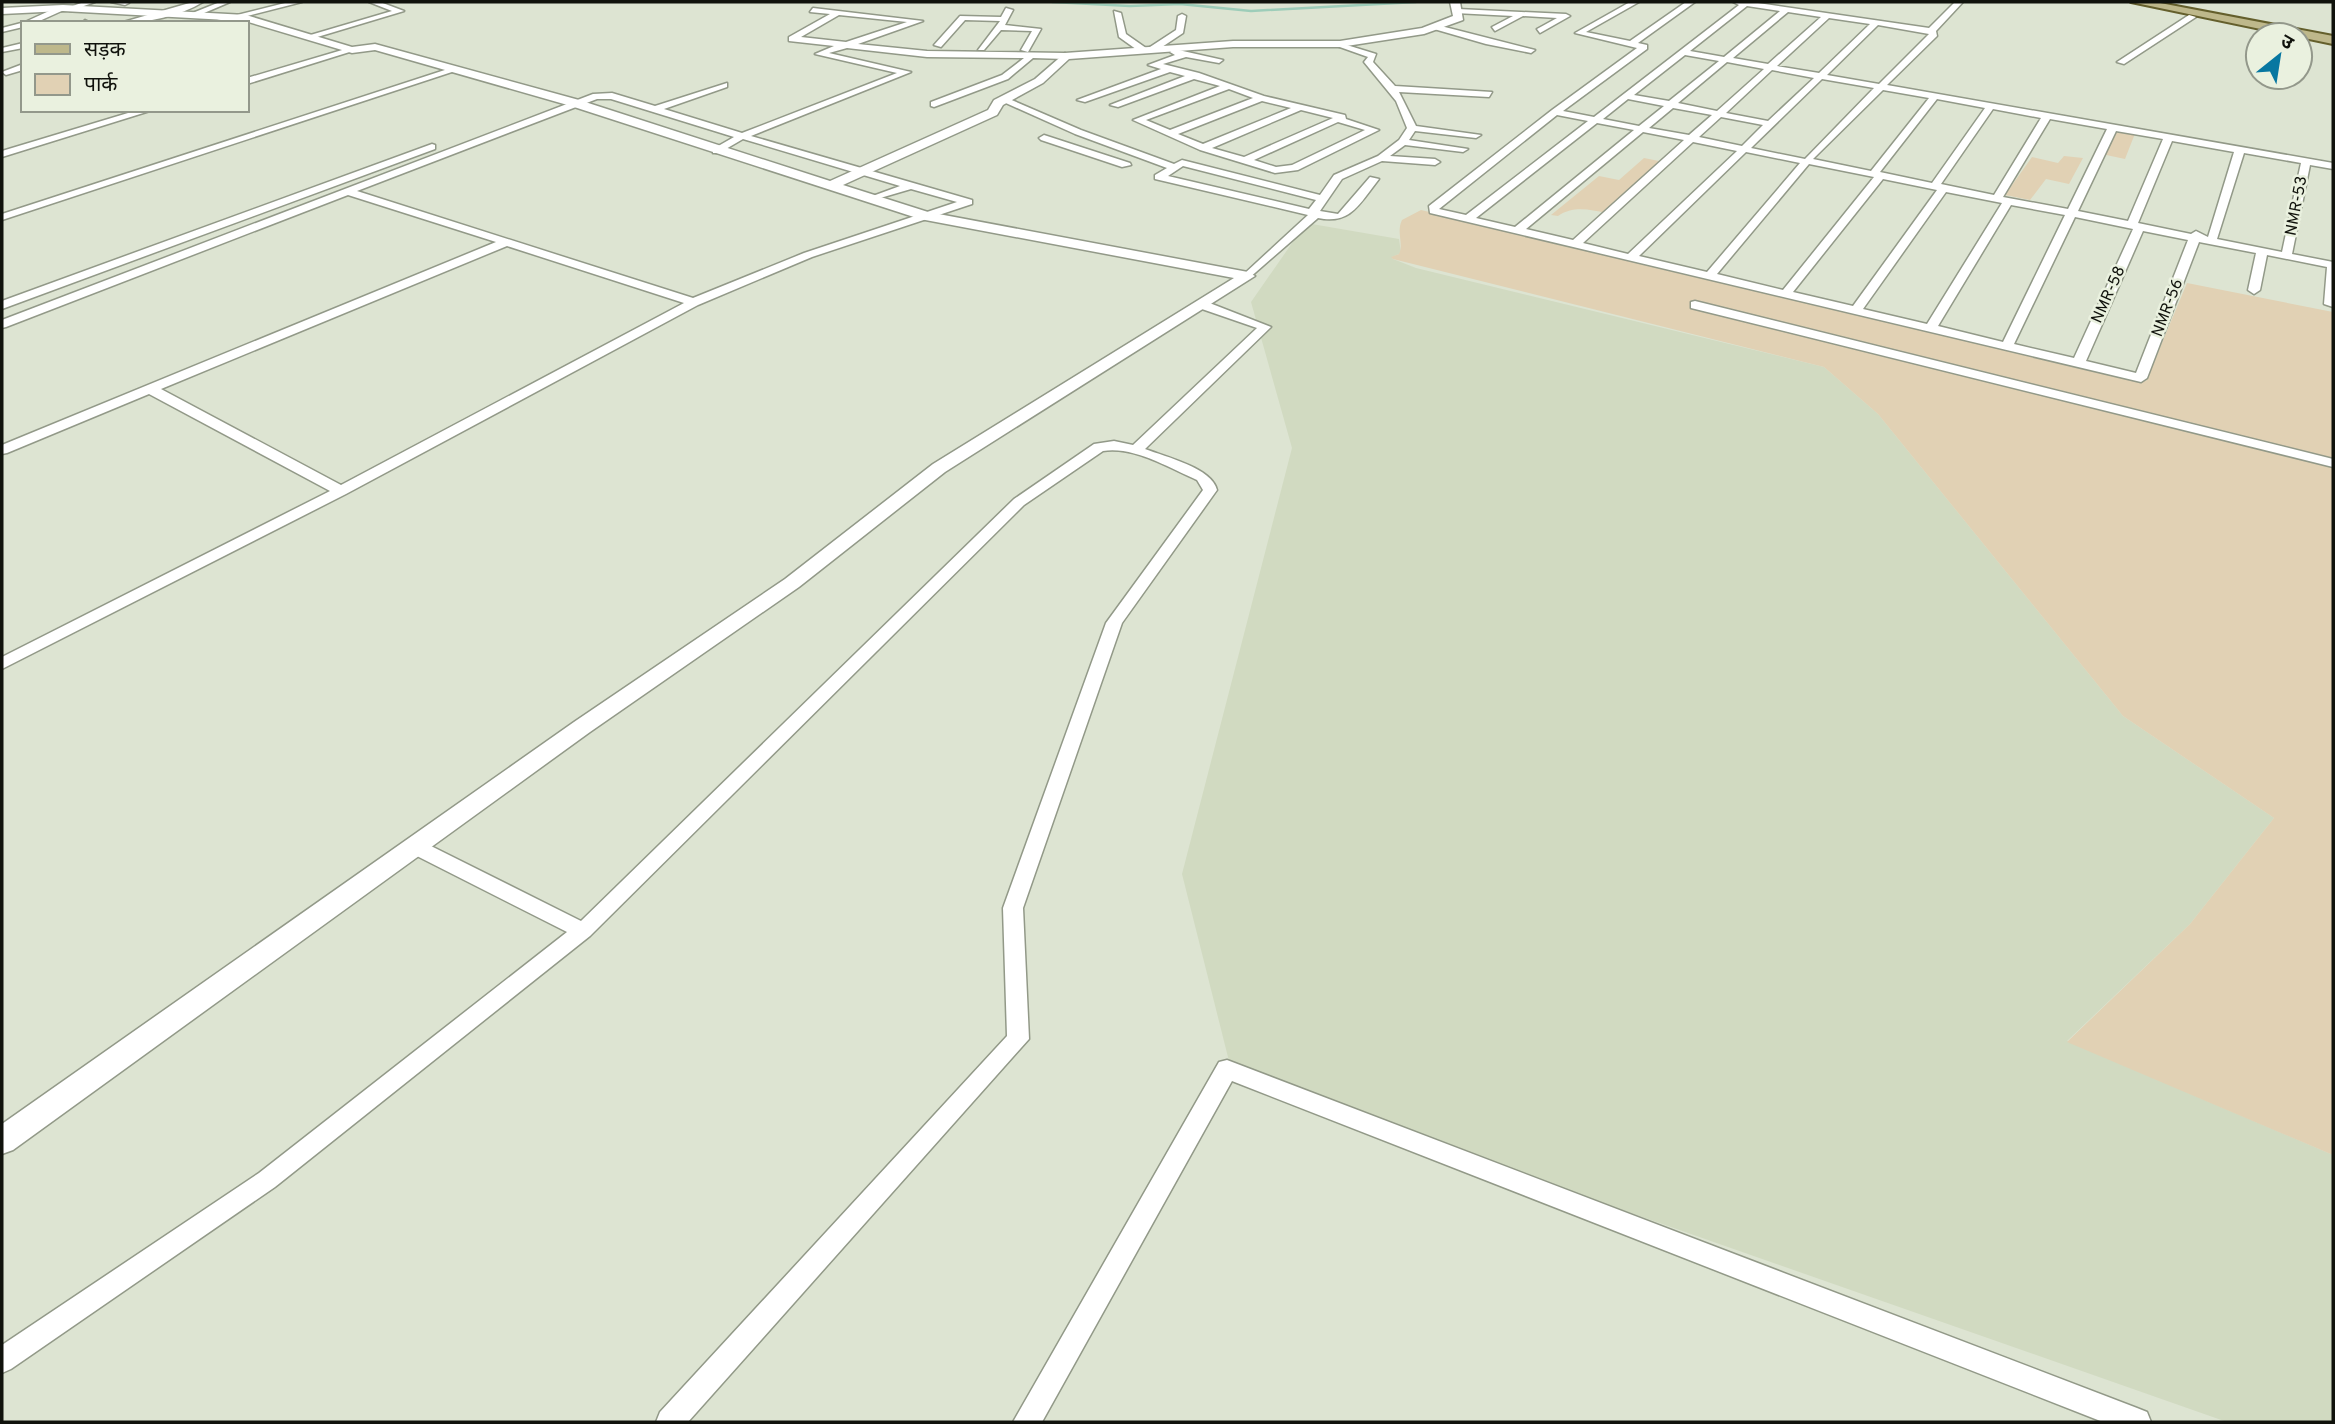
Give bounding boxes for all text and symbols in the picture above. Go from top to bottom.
legend [21,21,248,112]
north arrow [2244,21,2314,91]
text: उ [2276,30,2298,57]
text: सड़क [84,37,126,64]
text: पार्क [84,72,118,99]
street label: NMR-53 [2281,174,2313,238]
street label: NMR-58 [2088,263,2130,327]
street label: NMR-56 [2148,276,2188,340]

